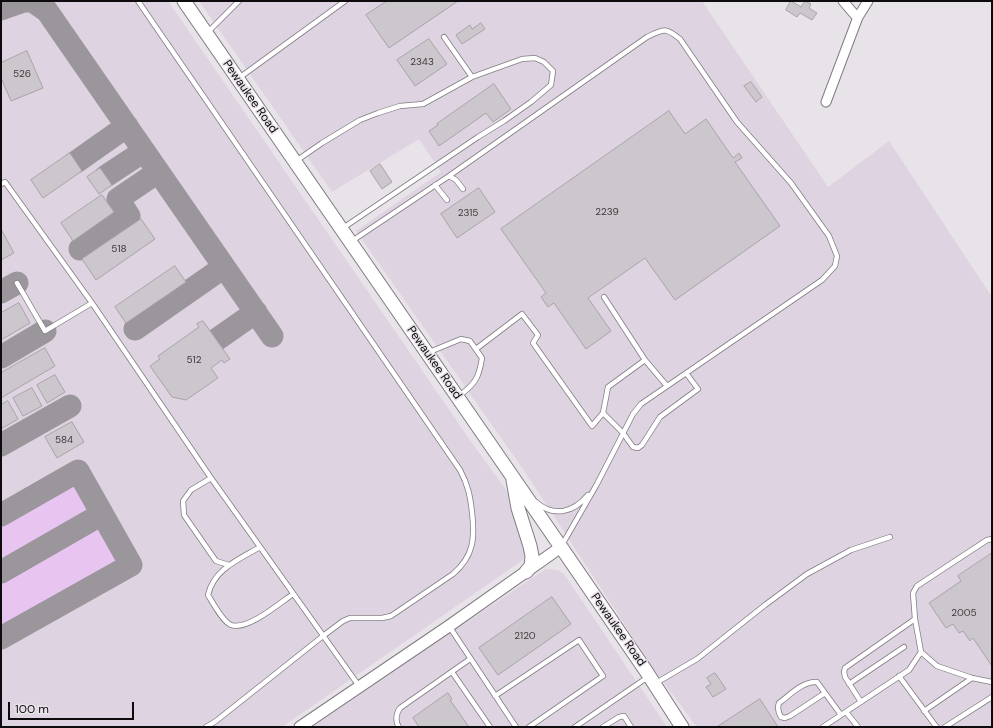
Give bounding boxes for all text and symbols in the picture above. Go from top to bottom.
house number: 2343 [410,56,434,68]
street label: Pewaukee Road [219,58,281,136]
house number: 526 [13,68,31,80]
house number: 2239 [595,206,619,218]
house number: 2315 [458,207,478,219]
house number: 518 [111,243,127,255]
street label: Pewaukee Road [403,324,465,402]
house number: 512 [187,354,201,366]
house number: 584 [55,434,73,446]
street label: Pewaukee Road [587,591,649,669]
house number: 2005 [951,607,977,619]
house number: 2120 [514,630,536,642]
scale bar [10,694,136,720]
text: 100 m [15,701,49,717]

